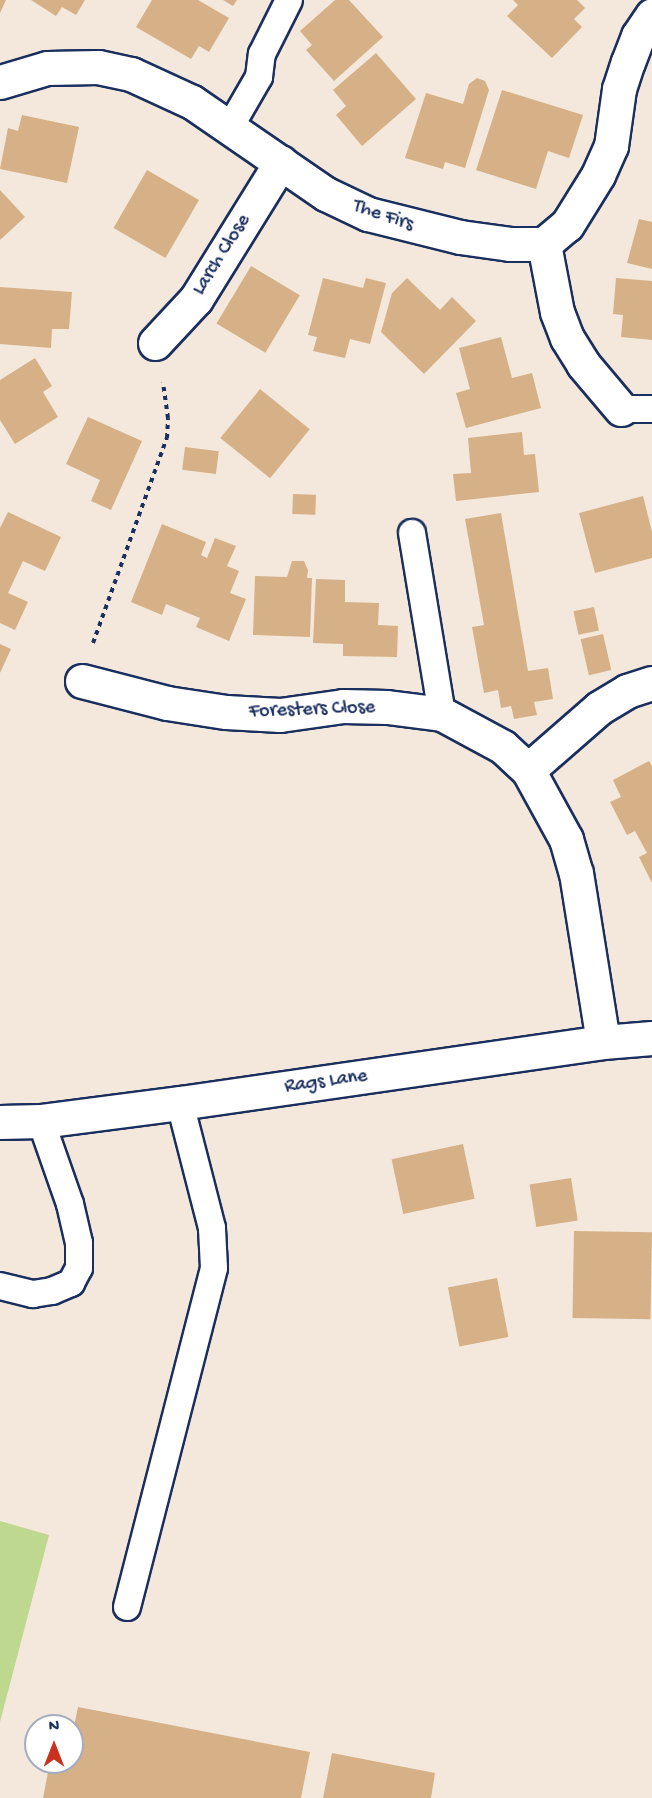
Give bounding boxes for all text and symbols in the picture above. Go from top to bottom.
street label: The Firs [350,194,416,238]
street label: Larch Close [188,210,256,300]
street label: Foresters Close [248,696,376,724]
street label: Rags Lane [283,1064,369,1100]
north arrow [24,1714,84,1774]
text: N [49,1718,59,1737]

